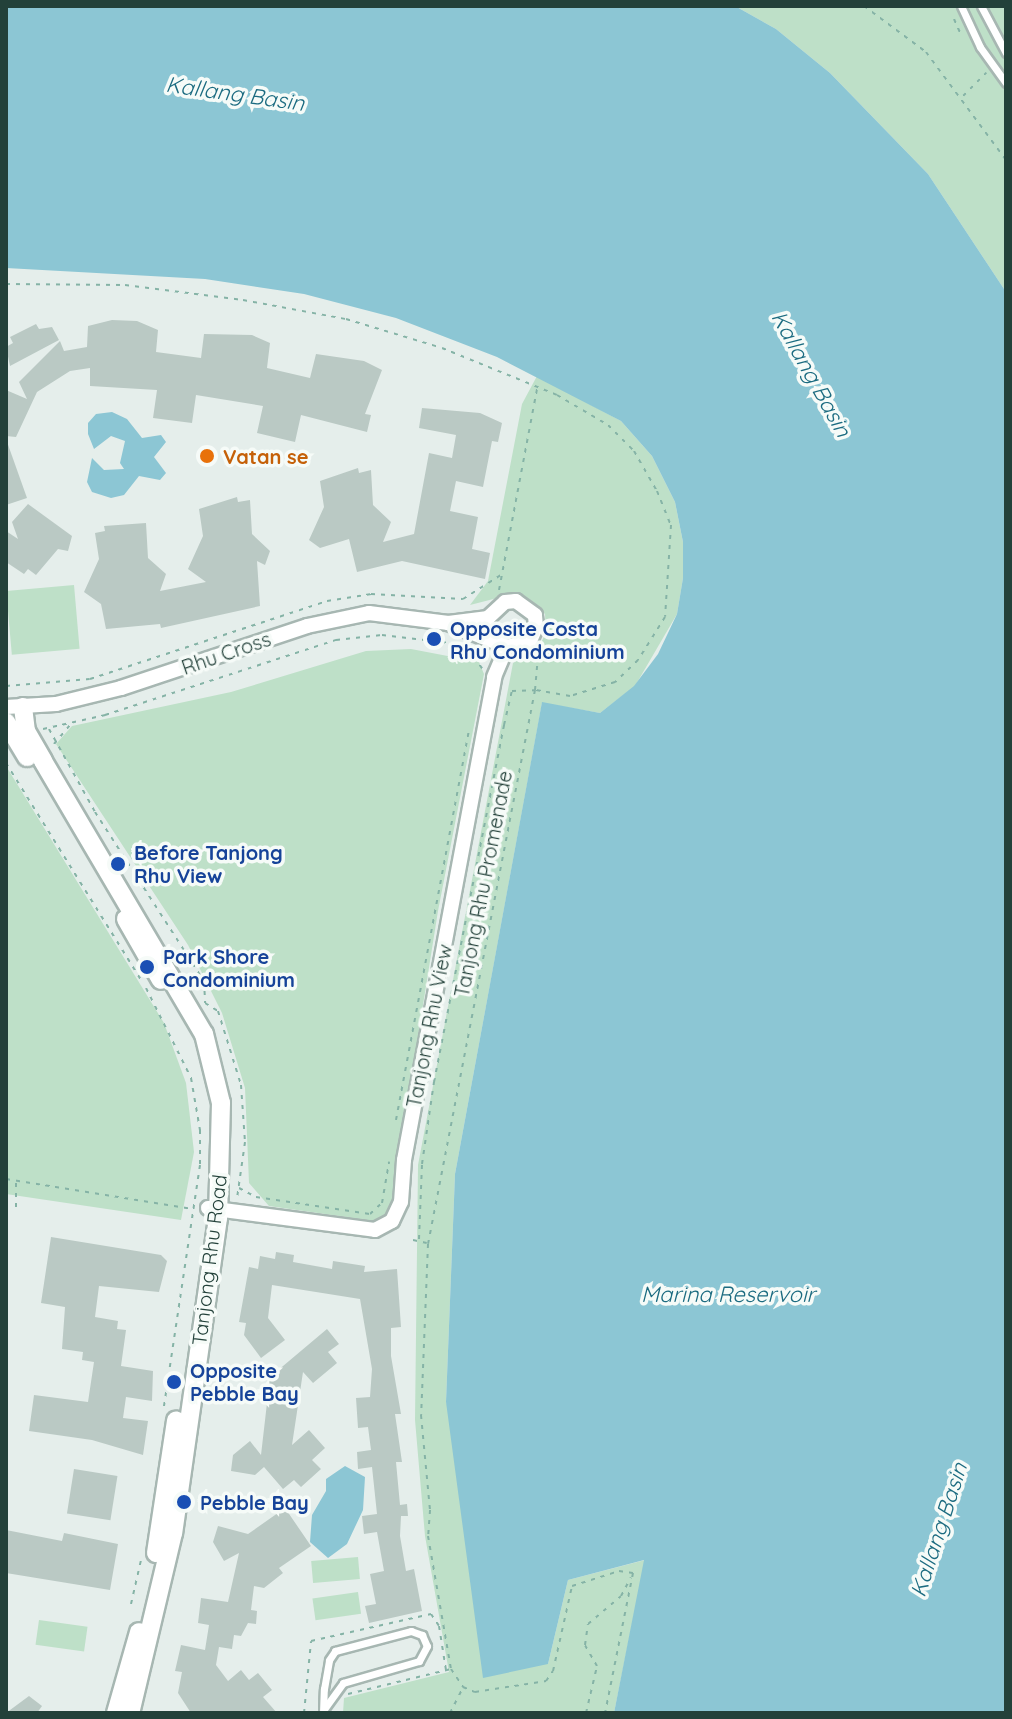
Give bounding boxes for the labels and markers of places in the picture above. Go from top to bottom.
place label: Vatan se [223,444,309,468]
marker: Vatan se [198,447,216,465]
place label: Opposite Costa Rhu Condominium [450,616,625,663]
marker: Opposite Costa Rhu Condominium [425,630,443,648]
place label: Before Tanjong Rhu View [134,840,283,887]
marker: Before Tanjong Rhu View [109,855,127,873]
place label: Park Shore Condominium [163,944,295,991]
marker: Park Shore Condominium [138,958,156,976]
place label: Opposite Pebble Bay [190,1358,299,1405]
marker: Opposite Pebble Bay [165,1373,183,1391]
place label: Pebble Bay [200,1490,309,1514]
marker: Pebble Bay [175,1493,193,1511]

